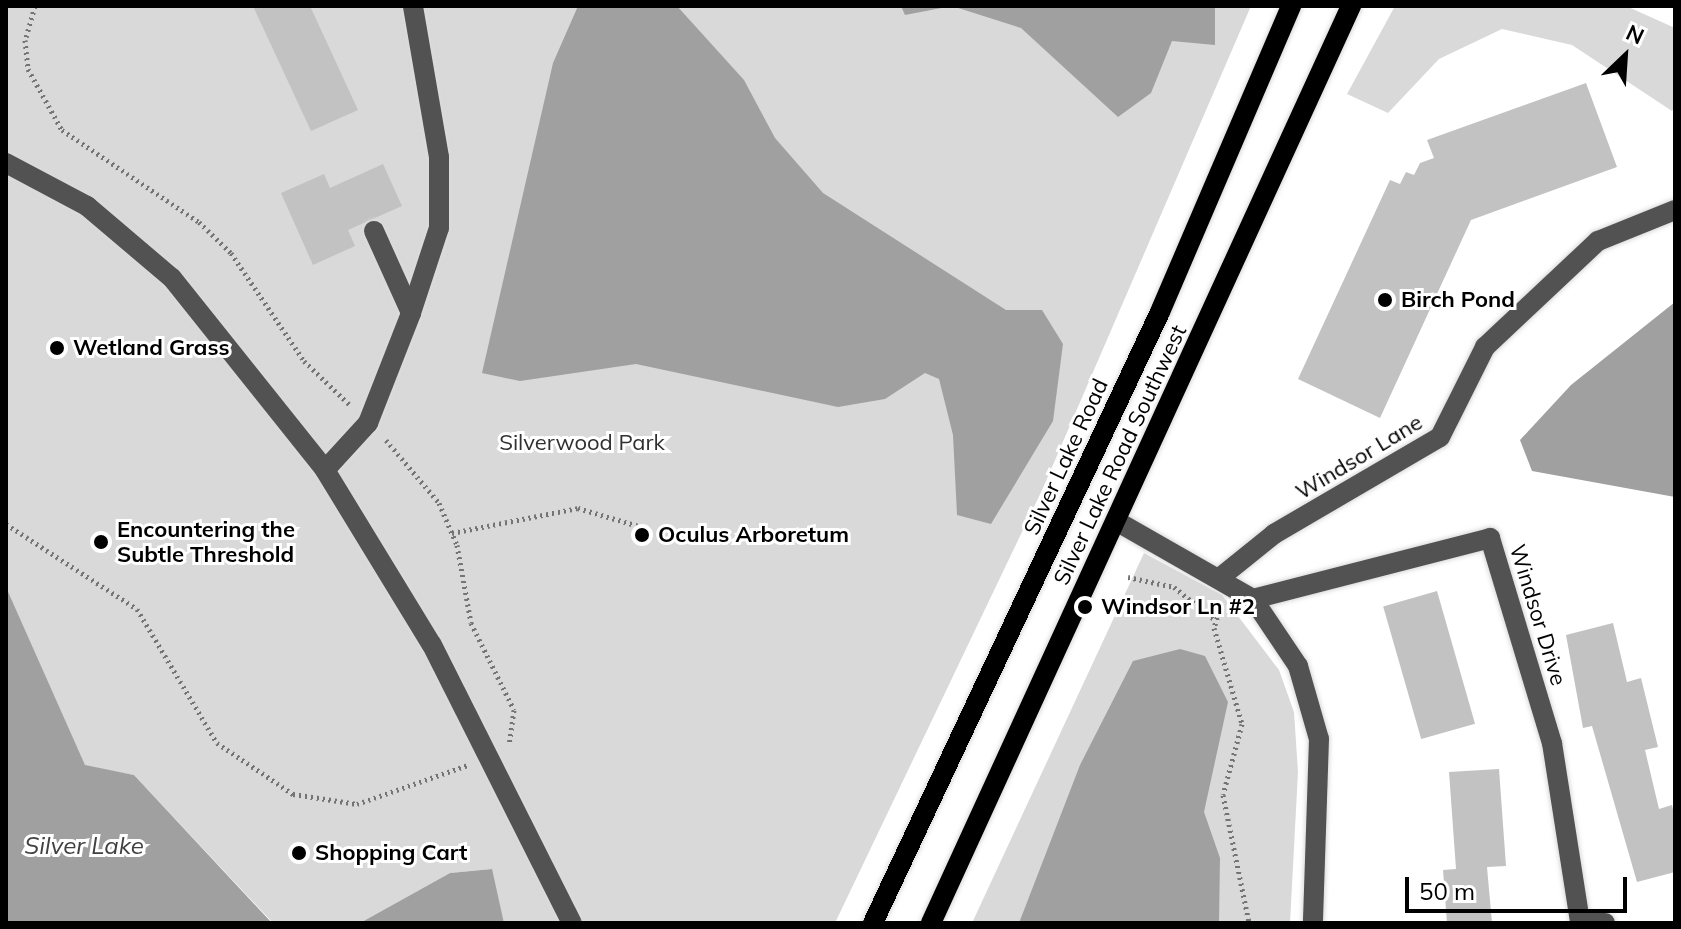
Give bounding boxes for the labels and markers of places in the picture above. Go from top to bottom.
place label: Birch Pond [1401,287,1515,313]
marker: Birch Pond [1376,291,1394,309]
place label: Wetland Grass [73,335,229,361]
marker: Wetland Grass [48,339,66,357]
place label: Encountering the Subtle Threshold [117,516,295,568]
place label: Oculus Arboretum [658,522,849,548]
marker: Oculus Arboretum [633,526,651,544]
marker: Encountering the Subtle Threshold [92,533,110,551]
place label: Windsor Ln #2 [1101,594,1255,620]
marker: Windsor Ln #2 [1076,598,1094,616]
place label: Shopping Cart [315,840,467,866]
marker: Shopping Cart [290,844,308,862]

